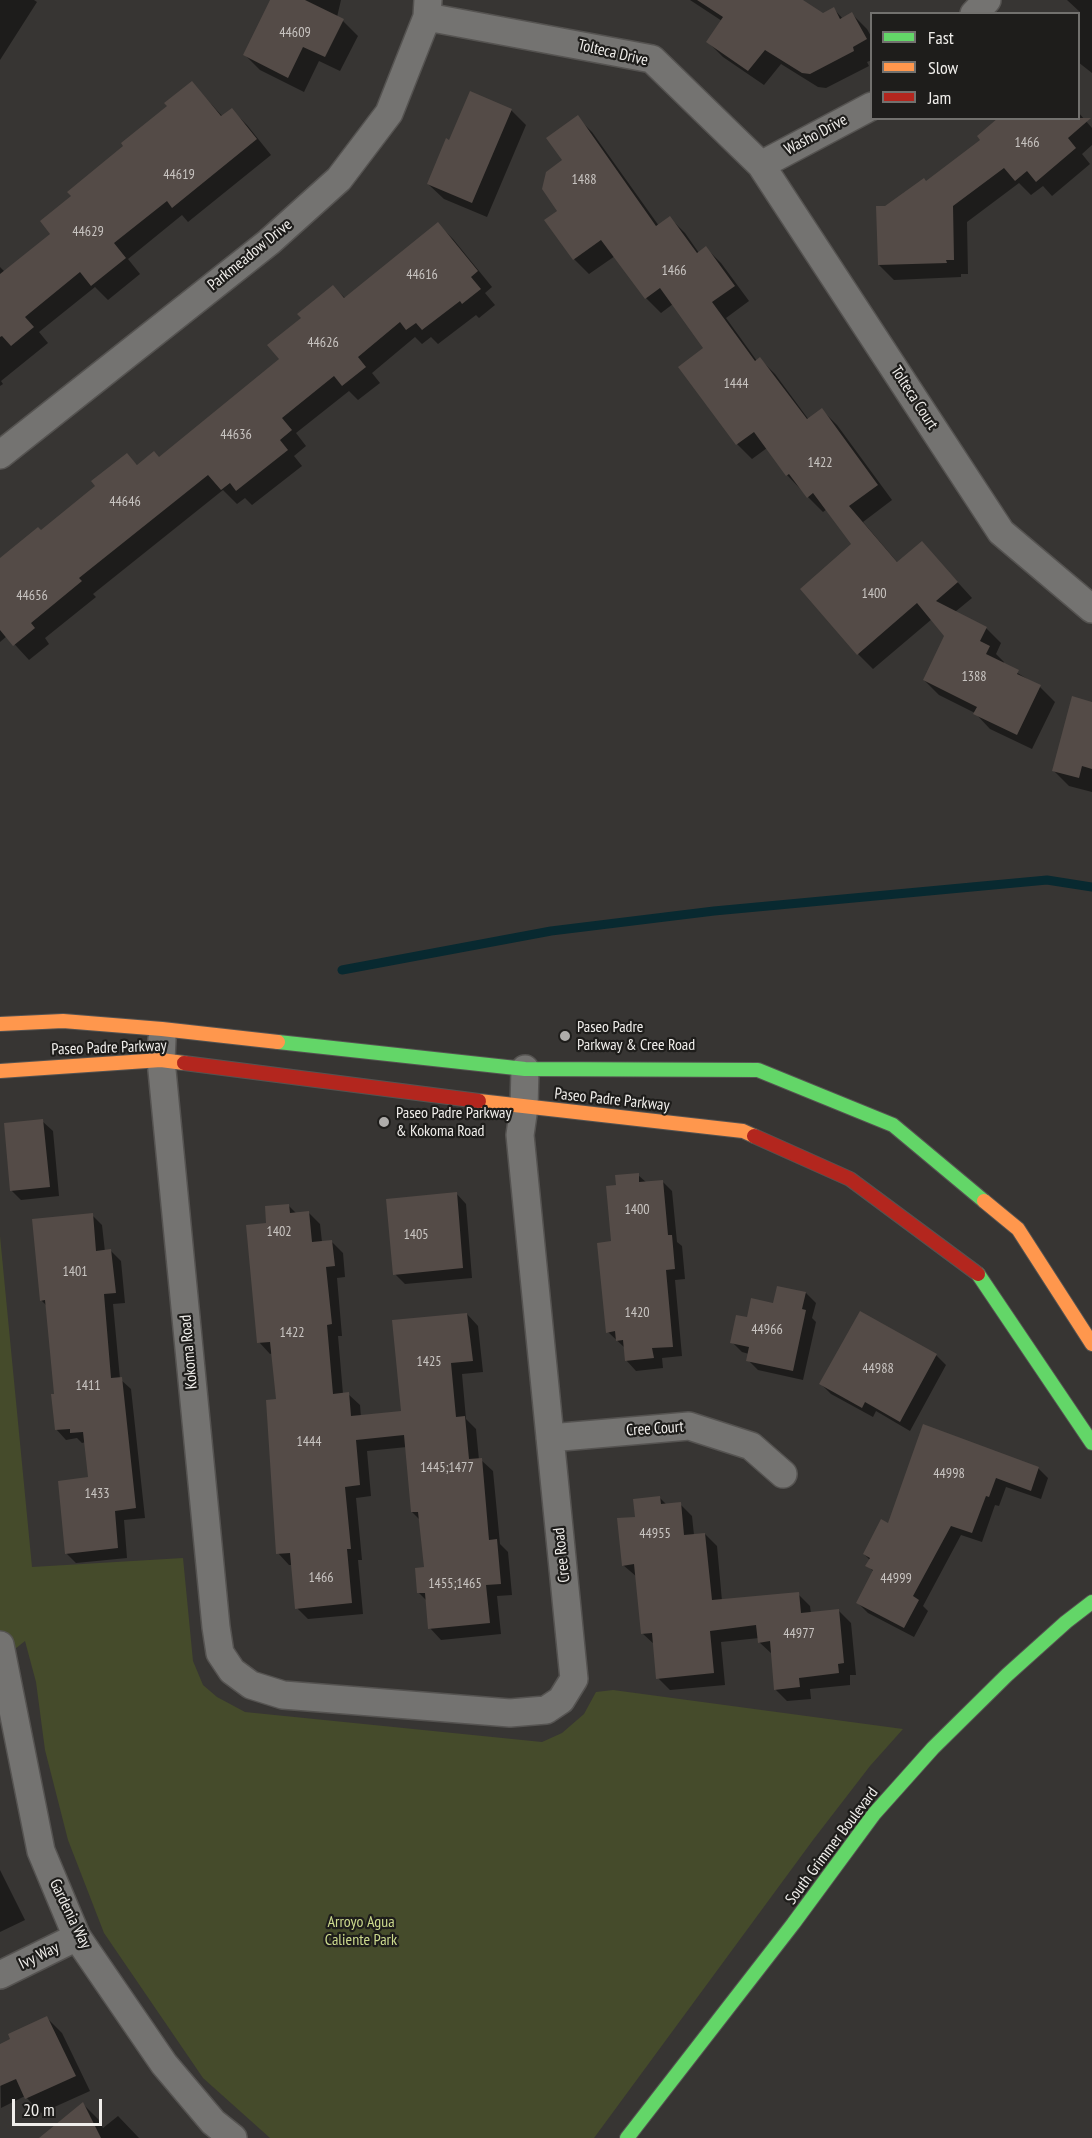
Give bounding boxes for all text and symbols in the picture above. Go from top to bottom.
legend [870,12,1080,120]
house number: 44609 [279,25,311,41]
text: Fast [928,26,954,49]
street label: Tolteca Drive [576,36,650,70]
text: Slow [928,56,958,79]
text: Jam [928,86,951,109]
street label: Washo Drive [781,110,851,160]
house number: 1466 [1014,135,1040,151]
house number: 44619 [163,167,195,183]
house number: 1488 [571,172,597,188]
street label: Parkmeadow Drive [204,215,296,295]
house number: 44629 [72,224,104,240]
house number: 1466 [661,263,687,279]
house number: 44616 [406,267,438,283]
house number: 44626 [307,335,339,351]
street label: Tolteca Court [886,362,942,434]
house number: 1444 [723,376,749,392]
house number: 44636 [220,427,252,443]
house number: 1422 [807,455,833,471]
house number: 44646 [109,494,141,510]
house number: 1400 [861,586,887,602]
house number: 44656 [16,588,48,604]
house number: 1388 [961,669,987,685]
place label: Paseo Padre Parkway & Cree Road [577,1017,695,1055]
marker: Paseo Padre Parkway & Cree Road [558,1029,572,1043]
street label: Paseo Padre Parkway [51,1036,167,1060]
street label: Paseo Padre Parkway [554,1084,670,1116]
place label: Paseo Padre Parkway & Kokoma Road [396,1103,512,1141]
marker: Paseo Padre Parkway & Kokoma Road [377,1115,391,1129]
house number: 1400 [624,1202,650,1218]
house number: 1402 [266,1224,292,1240]
house number: 1405 [403,1227,429,1243]
house number: 1401 [62,1264,88,1280]
house number: 1420 [624,1305,650,1321]
street label: Kokoma Road [176,1314,202,1390]
house number: 44966 [751,1322,783,1338]
house number: 1422 [279,1325,305,1341]
house number: 1425 [416,1354,442,1370]
house number: 44988 [862,1361,894,1377]
house number: 1411 [75,1378,101,1394]
street label: Cree Court [625,1417,685,1441]
house number: 1444 [296,1434,322,1450]
house number: 1445;1477 [420,1460,474,1476]
house number: 44998 [933,1466,965,1482]
house number: 1433 [84,1486,110,1502]
house number: 44955 [639,1526,671,1542]
street label: Cree Road [550,1527,574,1583]
house number: 1466 [308,1570,334,1586]
house number: 44999 [880,1571,912,1587]
house number: 1455;1465 [428,1576,482,1592]
house number: 44977 [783,1626,815,1642]
street label: South Grimmer Boulevard [782,1784,882,1908]
street label: Gardenia Way [45,1876,95,1952]
park label: Arroyo Agua Caliente Park [325,1912,397,1950]
street label: Ivy Way [16,1938,62,1974]
scale bar [15,2087,105,2125]
text: 20 m [23,2098,55,2121]

